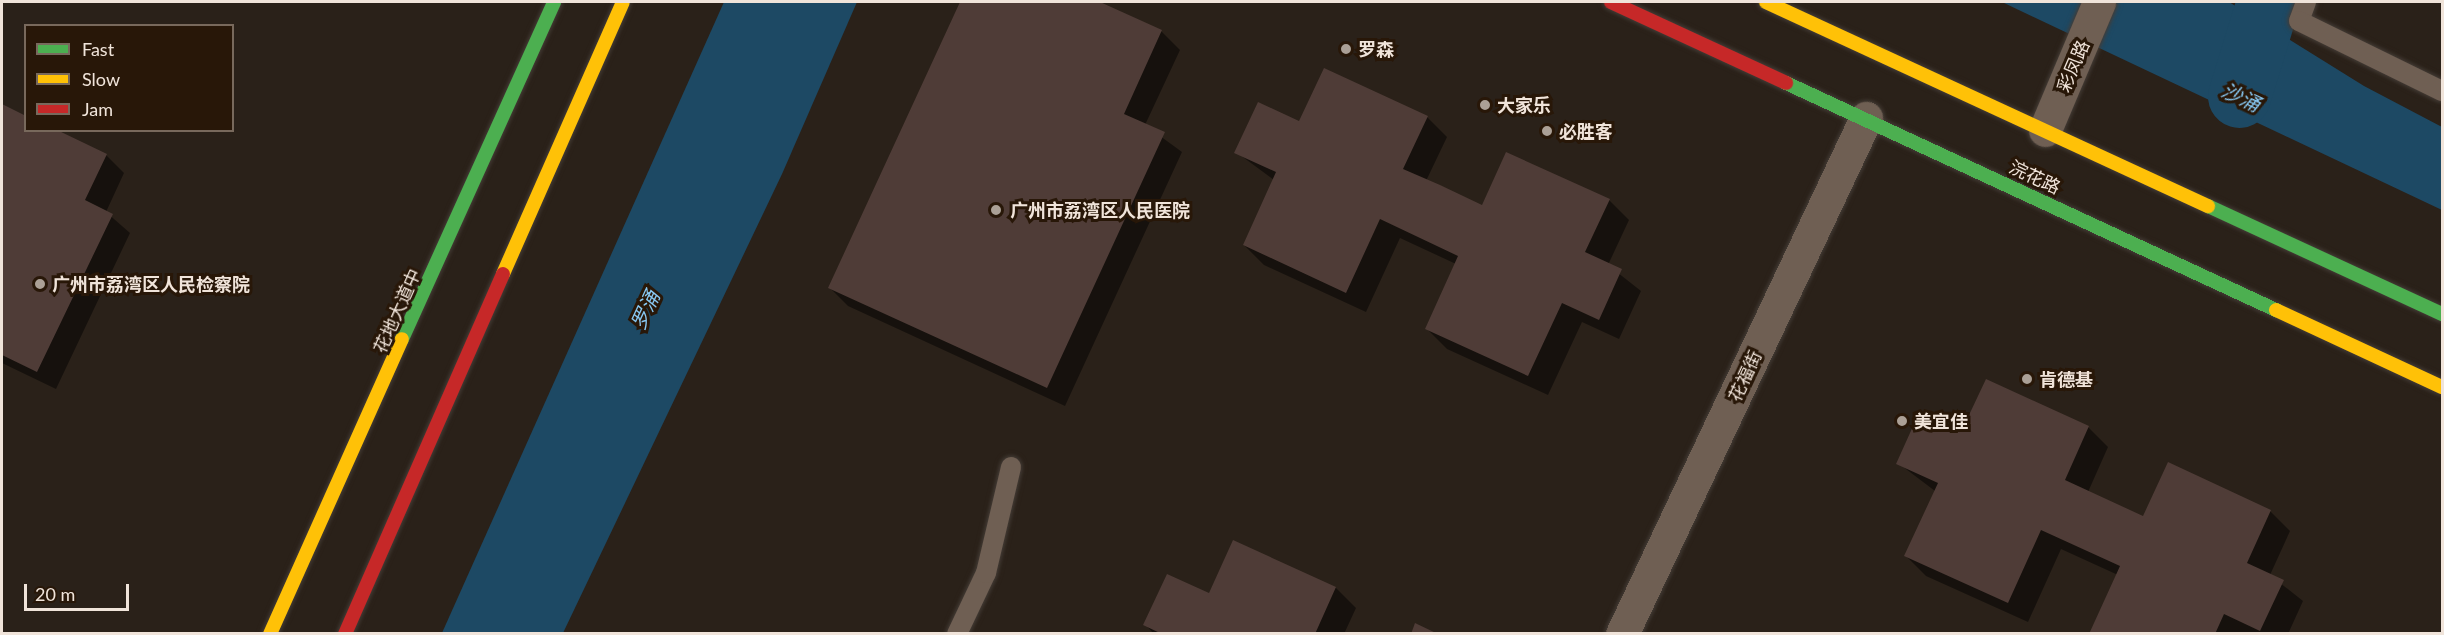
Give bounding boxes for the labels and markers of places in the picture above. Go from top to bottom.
place label: 罗森 [1358,38,1394,60]
marker: 罗森 [1339,42,1353,56]
place label: 大家乐 [1497,94,1551,116]
marker: 大家乐 [1478,98,1492,112]
place label: 必胜客 [1559,120,1613,142]
marker: 必胜客 [1540,124,1554,138]
place label: 广州市荔湾区人民医院 [1010,199,1190,221]
marker: 广州市荔湾区人民医院 [987,201,1005,219]
place label: 广州市荔湾区人民检察院 [52,273,250,295]
marker: 广州市荔湾区人民检察院 [33,277,47,291]
place label: 肯德基 [2039,368,2093,390]
marker: 肯德基 [2020,372,2034,386]
place label: 美宜佳 [1914,410,1968,432]
marker: 美宜佳 [1895,414,1909,428]

